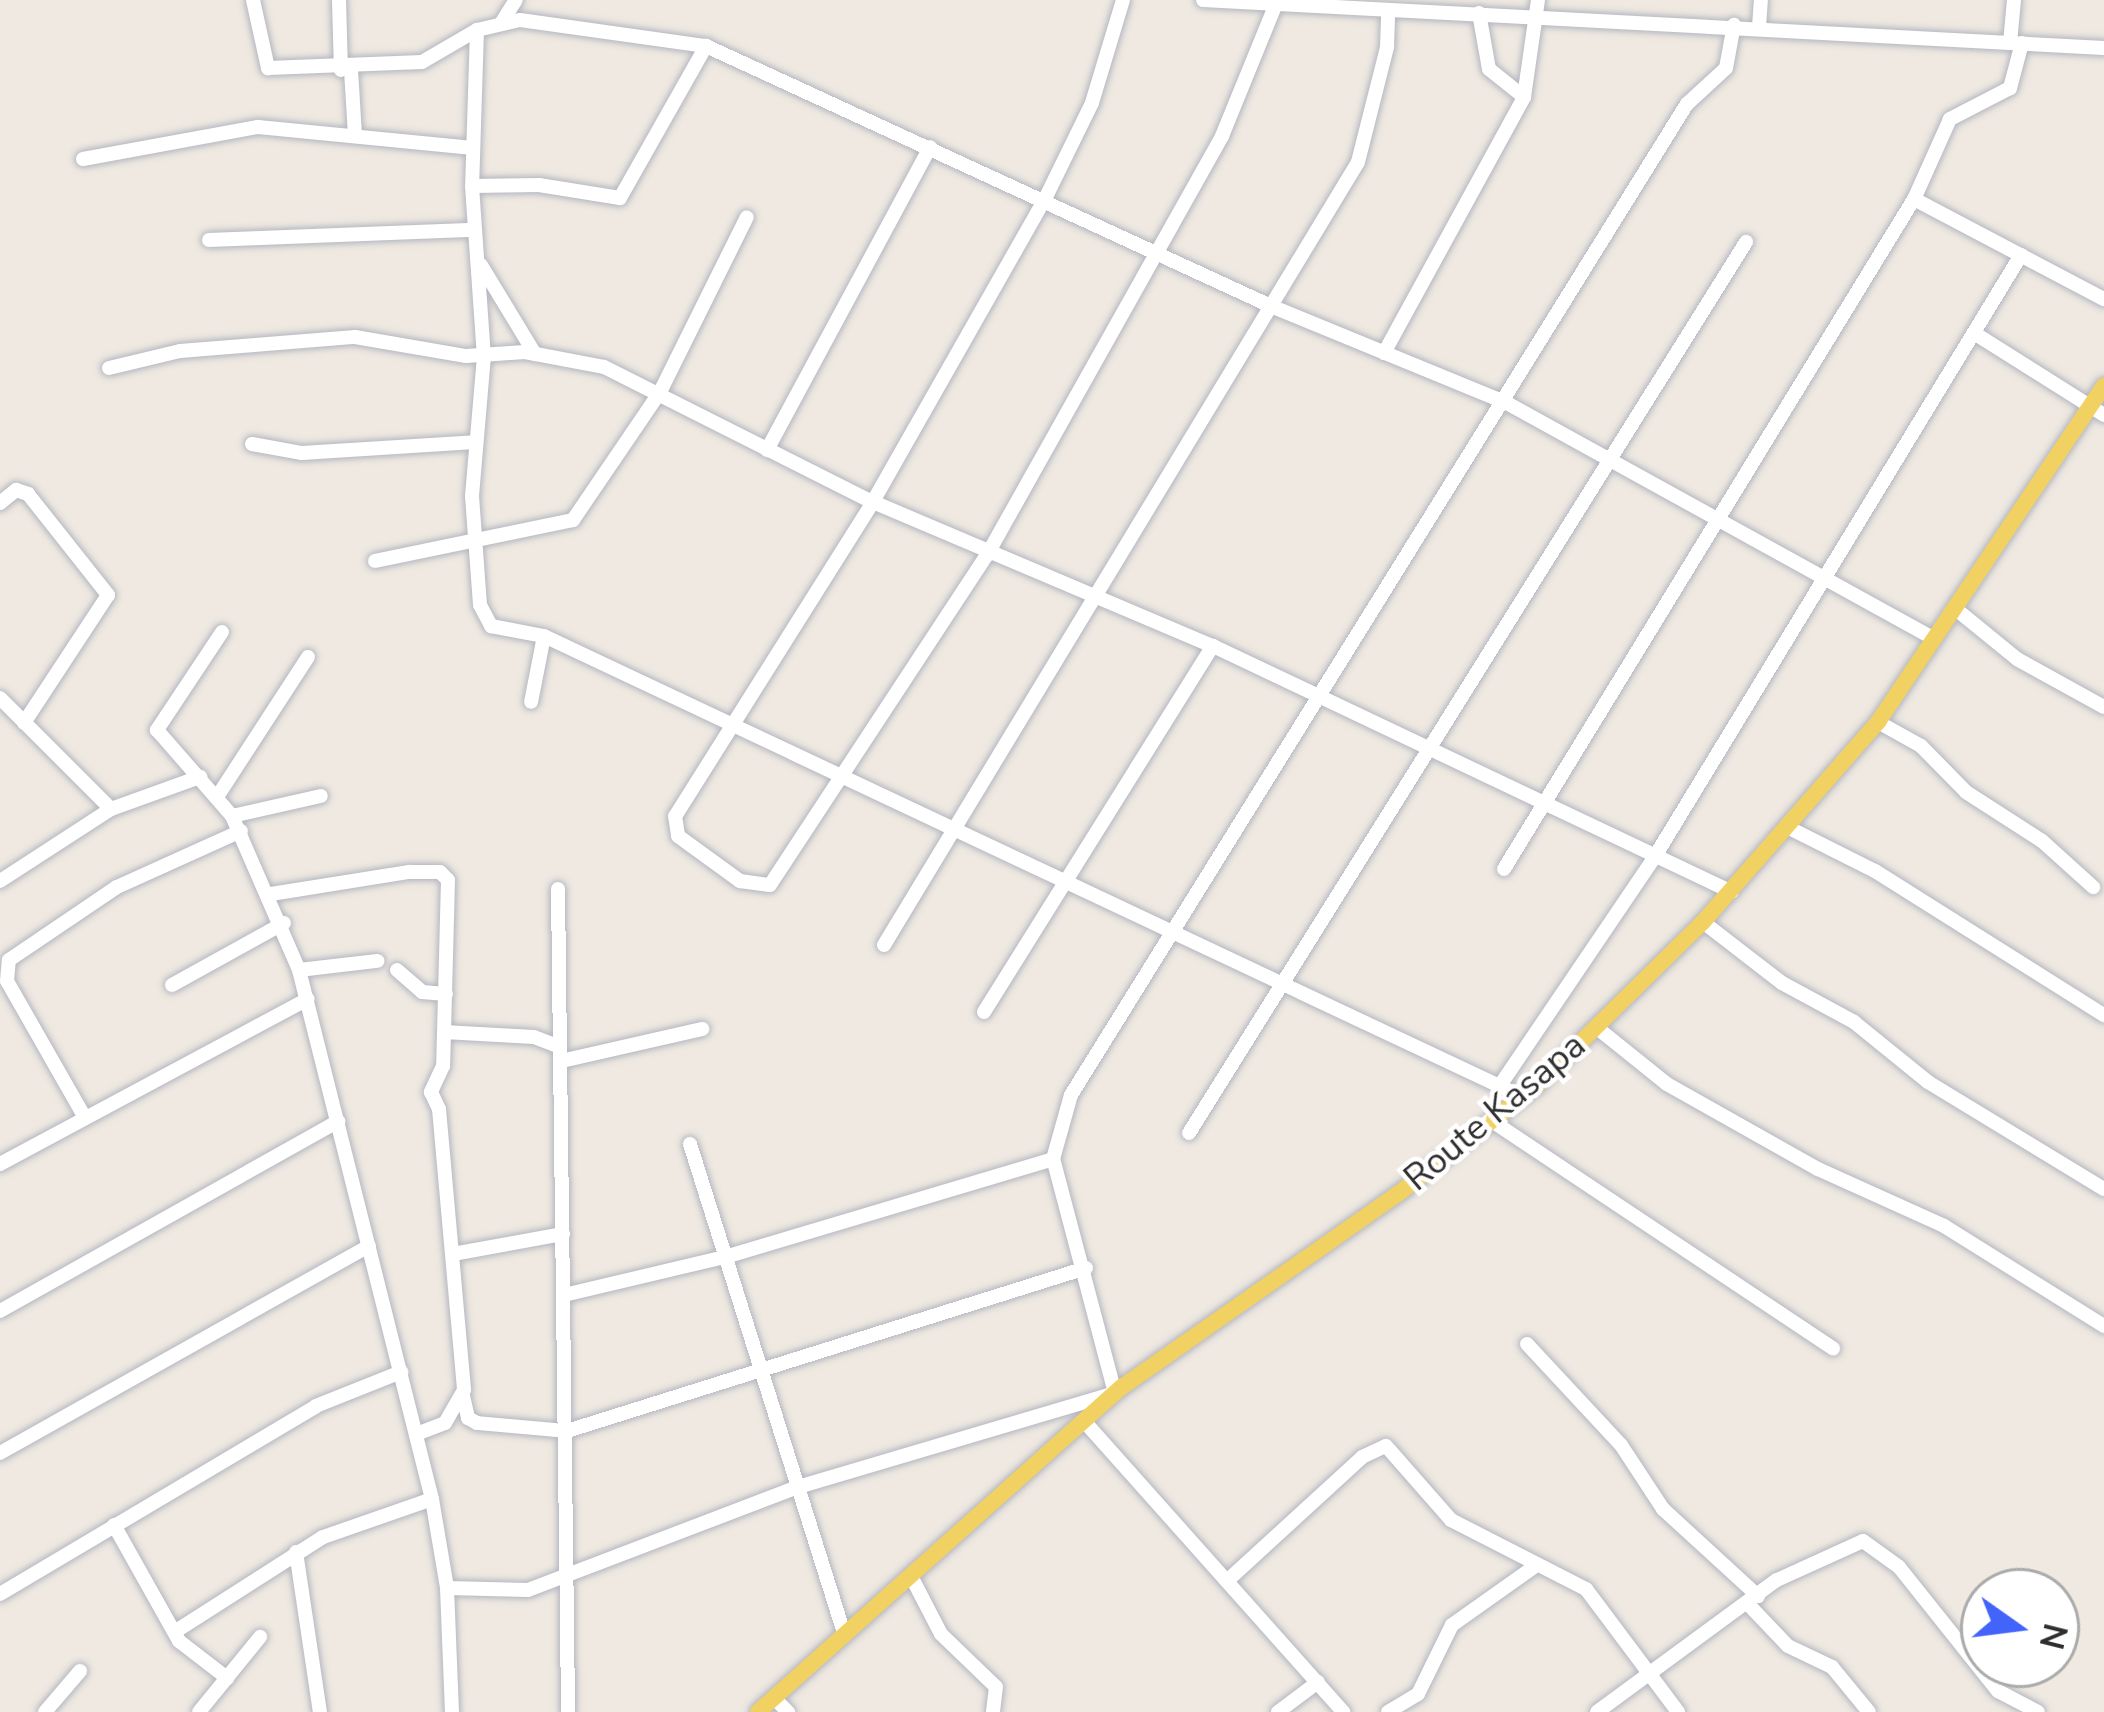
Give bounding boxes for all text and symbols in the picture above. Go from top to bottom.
street label: Route Kasapa [1396,1024,1594,1200]
north arrow [1960,1568,2080,1688]
text: N [2028,1619,2077,1654]

